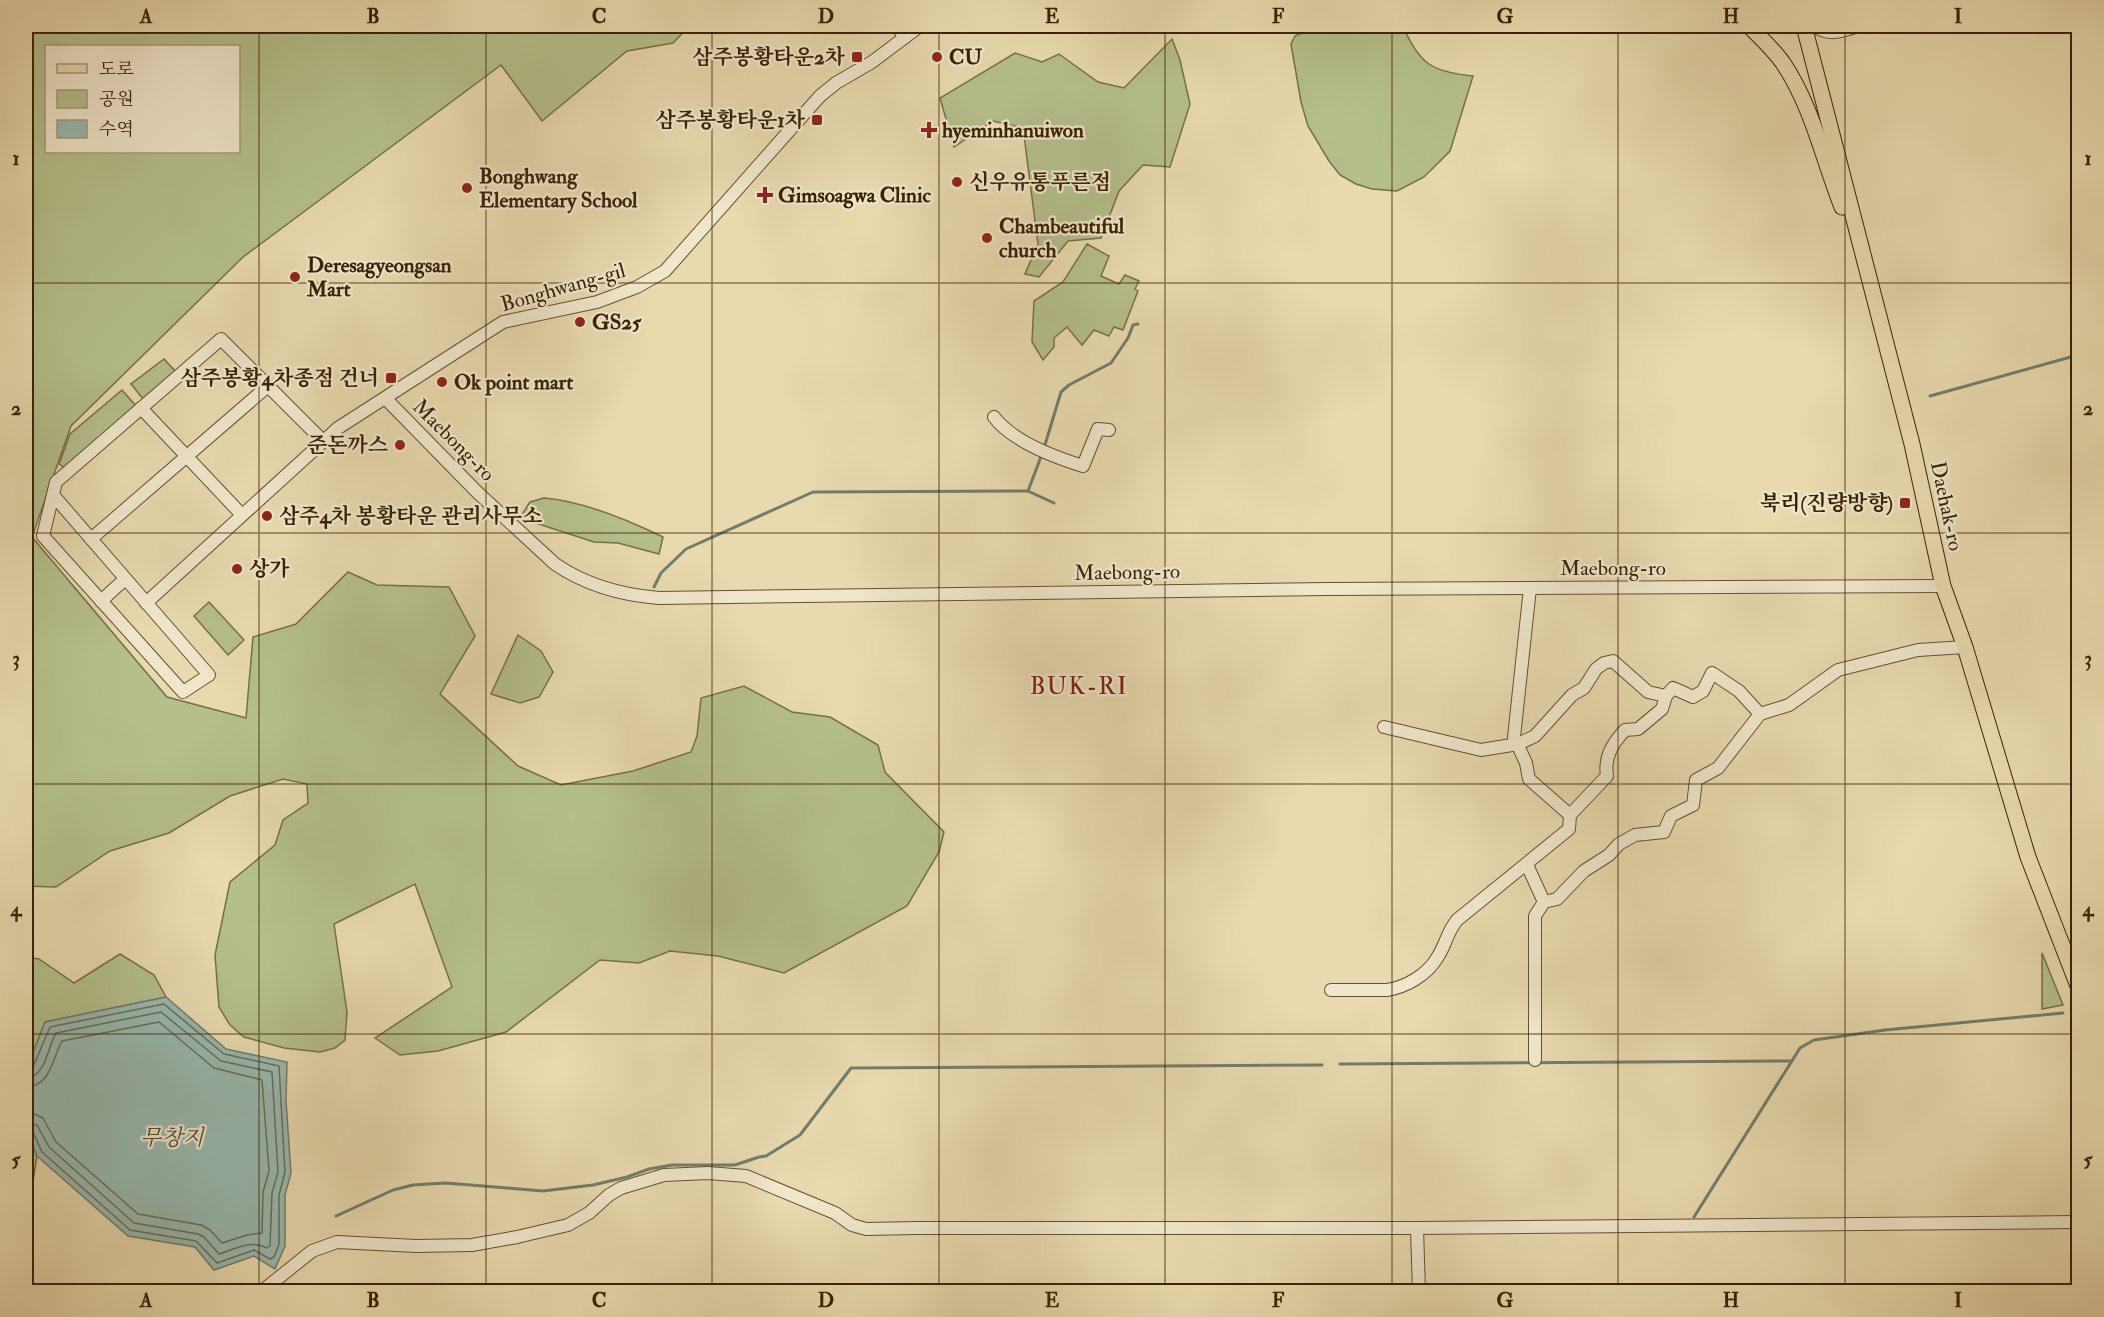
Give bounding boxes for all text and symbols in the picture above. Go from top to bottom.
text: A [139,4,153,29]
text: B [366,4,380,29]
text: C [592,4,606,29]
text: D [818,4,834,29]
text: E [1045,4,1060,29]
text: F [1272,4,1285,29]
text: G [1497,4,1514,29]
text: H [1723,4,1739,29]
text: I [1954,4,1962,29]
place label: 삼주봉황타운2차 [692,44,846,71]
place label: CU [949,44,982,71]
legend [45,45,240,153]
marker: 삼주봉황타운2차 [850,50,864,64]
marker: CU [930,50,944,64]
text: 도로 [99,58,134,81]
text: 공원 [99,88,134,111]
place label: 삼주봉황타운1차 [656,107,806,134]
marker: 삼주봉황타운1차 [810,113,824,127]
place label: hyeminhanuiwon [942,117,1084,144]
text: 수역 [99,118,134,141]
marker: hyeminhanuiwon [920,121,938,139]
text: 1 [12,146,20,171]
text: 1 [2084,146,2092,171]
place label: Bonghwang Elementary School [479,163,638,214]
place label: 신우유통푸른점 [969,169,1111,196]
marker: 신우유통푸른점 [950,175,964,189]
marker: Bonghwang Elementary School [460,181,474,195]
place label: Gimsoagwa Clinic [778,182,931,209]
marker: Gimsoagwa Clinic [756,186,774,204]
place label: Chambeautiful church [999,213,1125,264]
marker: Chambeautiful church [980,231,994,245]
place label: Deresagyeongsan Mart [306,252,452,303]
street label: Bonghwang-gil [498,257,629,318]
marker: Deresagyeongsan Mart [288,270,302,284]
place label: GS25 [592,309,642,336]
marker: GS25 [573,315,587,329]
place label: 삼주봉황4차종점 건너 [181,365,379,392]
place label: Ok point mart [454,369,573,396]
marker: 삼주봉황4차종점 건너 [384,371,398,385]
marker: Ok point mart [435,375,449,389]
street label: Maebong-ro [407,393,501,487]
text: 2 [11,396,21,421]
text: 2 [2083,396,2093,421]
place label: 준돈까스 [307,432,388,459]
marker: 준돈까스 [393,438,407,452]
street label: Daehak-ro [1924,459,1969,553]
place label: 북리(진량방향) [1760,490,1893,517]
marker: 북리(진량방향) [1898,496,1912,510]
place label: 삼주4차 봉황타운 관리사무소 [279,503,543,530]
marker: 삼주4차 봉황타운 관리사무소 [260,509,274,523]
street label: Maebong-ro [1560,555,1666,582]
place label: 상가 [249,556,290,583]
street label: Maebong-ro [1074,558,1180,587]
marker: 상가 [230,562,244,576]
text: 3 [12,646,20,671]
text: 3 [2084,646,2092,671]
district label: BUK-RI [1030,671,1128,702]
text: 4 [10,897,23,922]
text: 4 [2082,897,2095,922]
water label: 무창지 [140,1124,206,1152]
text: 5 [12,1147,22,1172]
text: 5 [2084,1147,2094,1172]
text: A [139,1288,153,1313]
text: B [366,1288,380,1313]
text: C [592,1288,606,1313]
text: D [818,1288,834,1313]
text: E [1045,1288,1060,1313]
text: F [1272,1288,1285,1313]
text: G [1497,1288,1514,1313]
text: H [1723,1288,1739,1313]
text: I [1954,1288,1962,1313]

